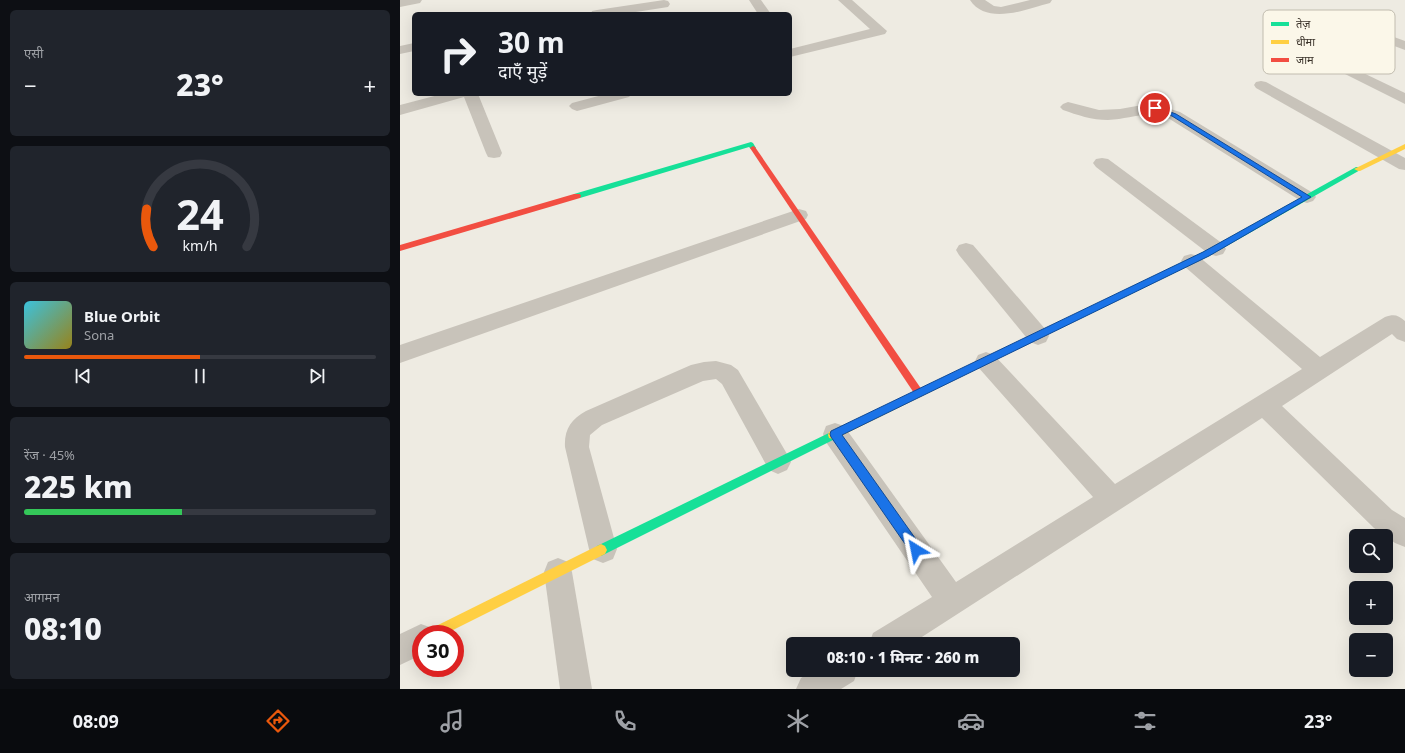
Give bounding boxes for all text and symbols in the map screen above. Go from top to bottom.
legend [1263,10,1395,74]
text: तेज़ [1296,16,1311,31]
text: 30 m [498,23,565,61]
icon: right [432,28,484,80]
text: धीमा [1296,34,1315,49]
text: एसी [24,44,43,62]
text: जाम [1296,52,1314,67]
text: दाएँ मुड़ें [498,59,547,83]
text: 23° [176,64,224,105]
text: − [24,70,37,100]
text: + [363,70,376,100]
pin [1138,91,1172,125]
icon: arrive [1144,97,1166,119]
text: 24 [176,185,224,241]
text: km/h [182,235,218,254]
text: Blue Orbit [84,306,160,326]
text: Sona [84,326,114,344]
icon: previous [72,365,94,387]
icon: pause [189,365,211,387]
icon: next [306,365,328,387]
text: रेंज · 45% [24,446,75,464]
text: 225 km [24,466,133,507]
position arrow [895,529,937,571]
map controls [1349,529,1393,677]
button: search [1349,529,1393,573]
button: + [1349,581,1393,625]
text: आगमन [24,588,60,606]
text: 08:10 [24,608,102,649]
speed limit sign: 30 [412,625,464,677]
button: − [1349,633,1393,677]
text: 08:10 · 1 मिनट · 260 m [827,647,979,667]
icon: directions [264,707,292,735]
icon: music [438,707,466,735]
icon: phone [611,707,639,735]
icon: climate [784,707,812,735]
icon: car [957,707,985,735]
icon: filters [1131,707,1159,735]
text: 08:09 [73,709,119,733]
text: 23° [1304,709,1332,733]

